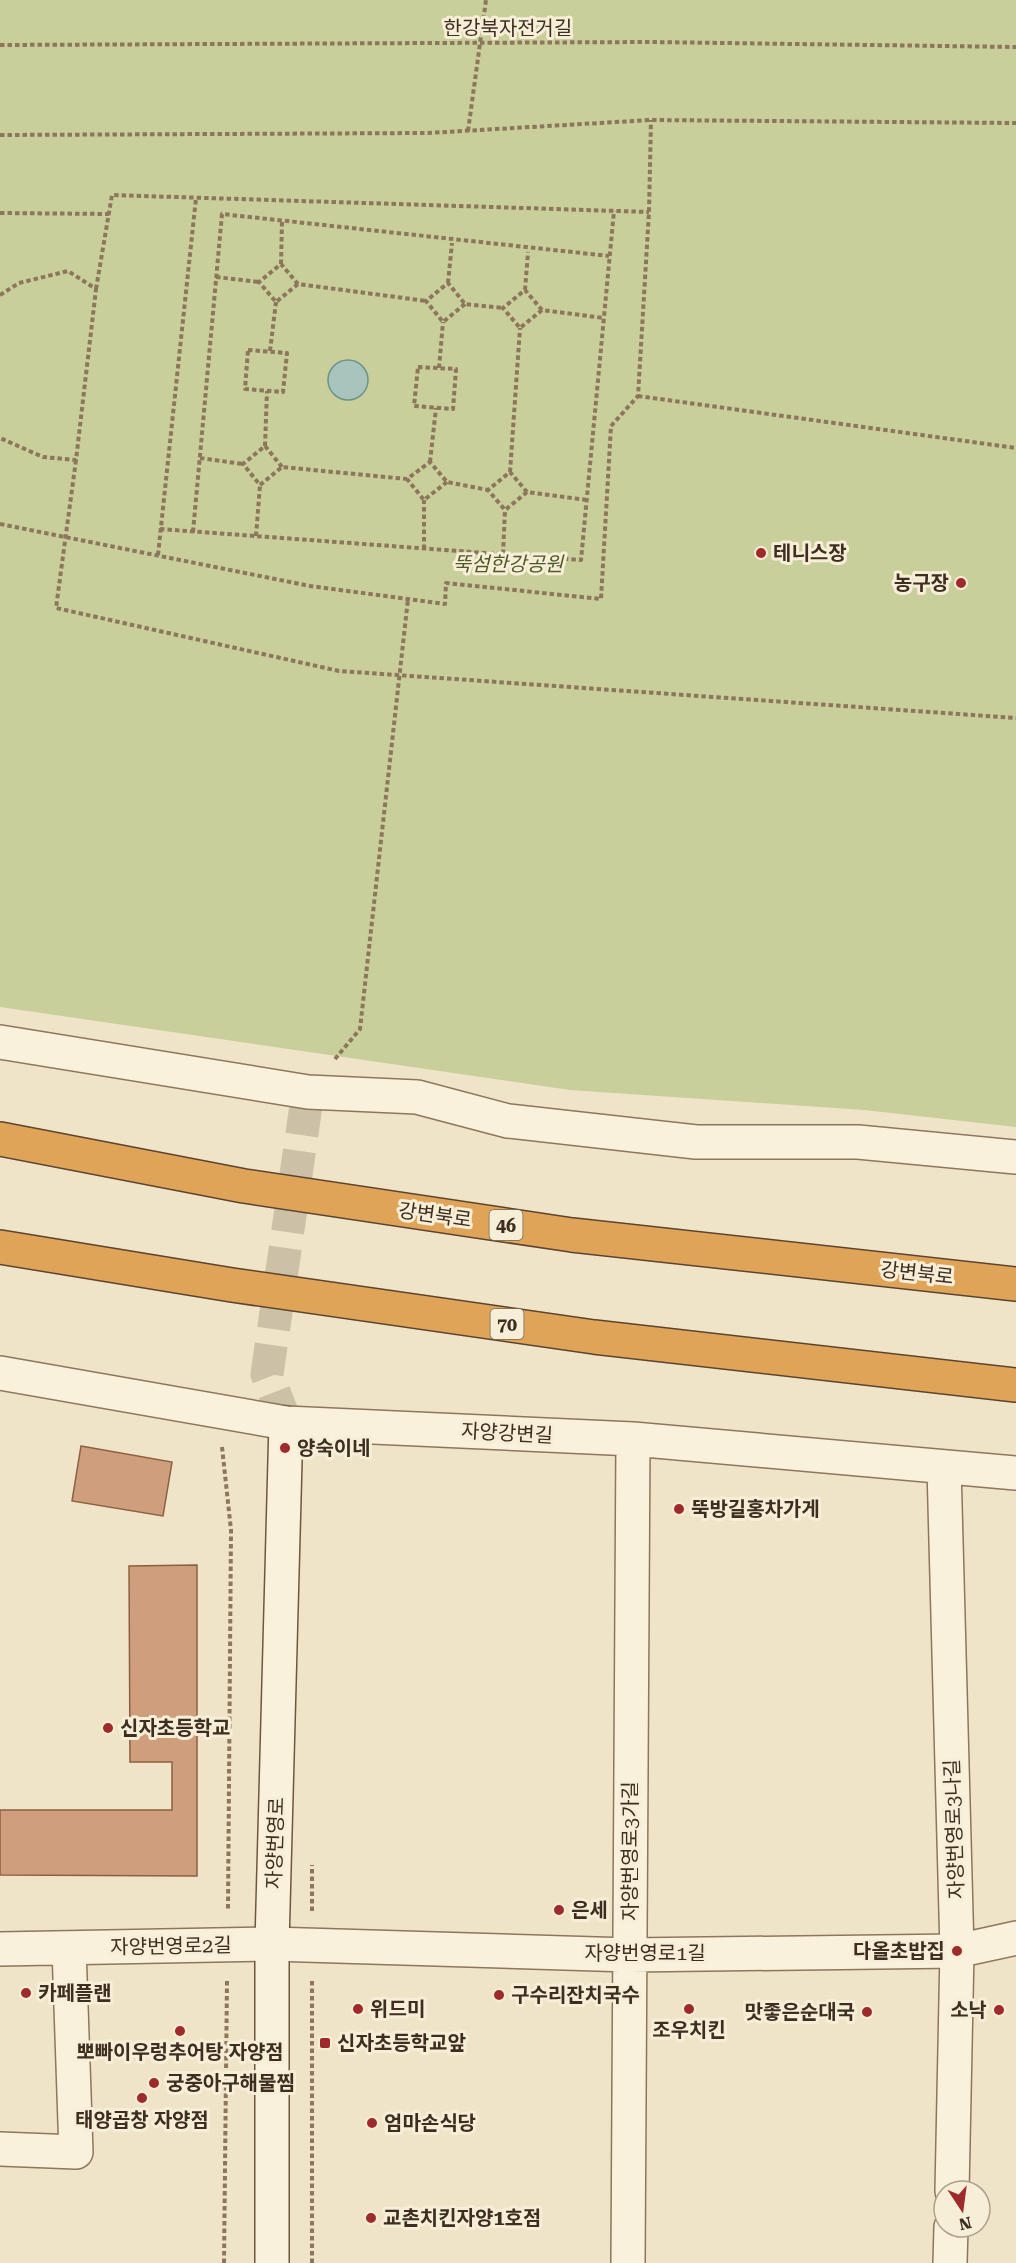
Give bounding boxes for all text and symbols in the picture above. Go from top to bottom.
street label: 한강북자전거길 [444,16,572,40]
place label: 테니스장 [773,541,847,565]
marker: 테니스장 [754,546,768,560]
park label: 뚝섬한강공원 [453,552,565,576]
place label: 농구장 [894,571,949,595]
marker: 농구장 [954,576,968,590]
street label: 강변북로 [397,1198,473,1232]
road number: 46 [490,1210,522,1240]
street label: 강변북로 [879,1257,955,1289]
road number: 70 [490,1309,524,1339]
street label: 자양강변길 [460,1419,554,1447]
place label: 양숙이네 [297,1436,371,1460]
marker: 양숙이네 [278,1441,292,1455]
place label: 뚝방길홍차가게 [691,1497,820,1521]
marker: 뚝방길홍차가게 [672,1502,686,1516]
place label: 신자초등학교 [120,1716,230,1740]
marker: 신자초등학교 [101,1721,115,1735]
street label: 자양번영로3나길 [940,1759,968,1899]
street label: 자양번영로3가길 [618,1781,642,1921]
street label: 자양번영로 [261,1797,289,1889]
place label: 은세 [571,1898,608,1922]
marker: 은세 [552,1903,566,1917]
street label: 자양번영로2길 [110,1933,232,1959]
place label: 다올초밥집 [853,1939,945,1963]
street label: 자양번영로1길 [584,1941,706,1965]
marker: 다올초밥집 [950,1944,964,1958]
place label: 카페플랜 [38,1981,112,2005]
place label: 구수리잔치국수 [511,1983,640,2007]
marker: 카페플랜 [19,1986,33,2000]
marker: 구수리잔치국수 [492,1988,506,2002]
place label: 위드미 [370,1997,425,2021]
place label: 소낙 [950,1998,987,2022]
place label: 맛좋은순대국 [745,2000,855,2024]
marker: 위드미 [351,2002,365,2016]
marker: 조우치킨 [682,2002,696,2016]
marker: 소낙 [992,2003,1006,2017]
marker: 맛좋은순대국 [860,2005,874,2019]
place label: 조우치킨 [652,2018,726,2042]
marker: 뽀빠이우렁추어탕 자양점 [173,2024,187,2038]
place label: 신자초등학교앞 [337,2031,466,2055]
marker: 신자초등학교앞 [318,2036,332,2050]
place label: 뽀빠이우렁추어탕 자양점 [76,2040,284,2064]
place label: 궁중아구해물찜 [166,2071,295,2095]
marker: 궁중아구해물찜 [147,2076,161,2090]
marker: 태양곱창 자양점 [135,2091,149,2105]
place label: 태양곱창 자양점 [75,2108,209,2132]
place label: 엄마손식당 [384,2111,476,2135]
marker: 엄마손식당 [365,2116,379,2130]
north arrow [932,2179,992,2239]
place label: 교촌치킨자양1호점 [383,2206,541,2230]
marker: 교촌치킨자양1호점 [364,2211,378,2225]
text: N [957,2212,973,2234]

